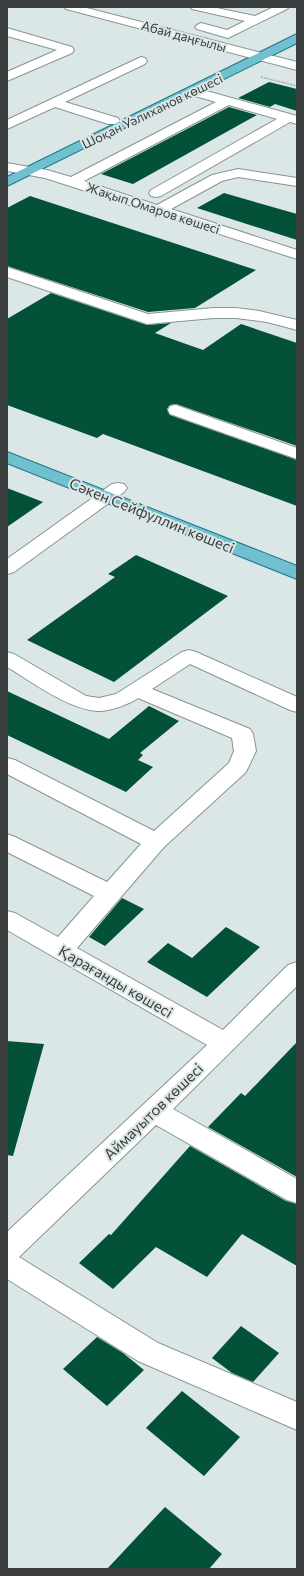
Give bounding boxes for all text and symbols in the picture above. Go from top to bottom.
street label: Абай даңғылы [140,17,228,55]
street label: Шоқан Уәлиханов көшесі [79,70,225,152]
street label: Жақып Омаров көшесі [84,179,222,237]
street label: Сәкен Сейфуллин көшесі [67,474,237,556]
street label: Қарағанды көшесі [56,941,176,1021]
street label: Аймауытов көшесі [100,1059,206,1163]

